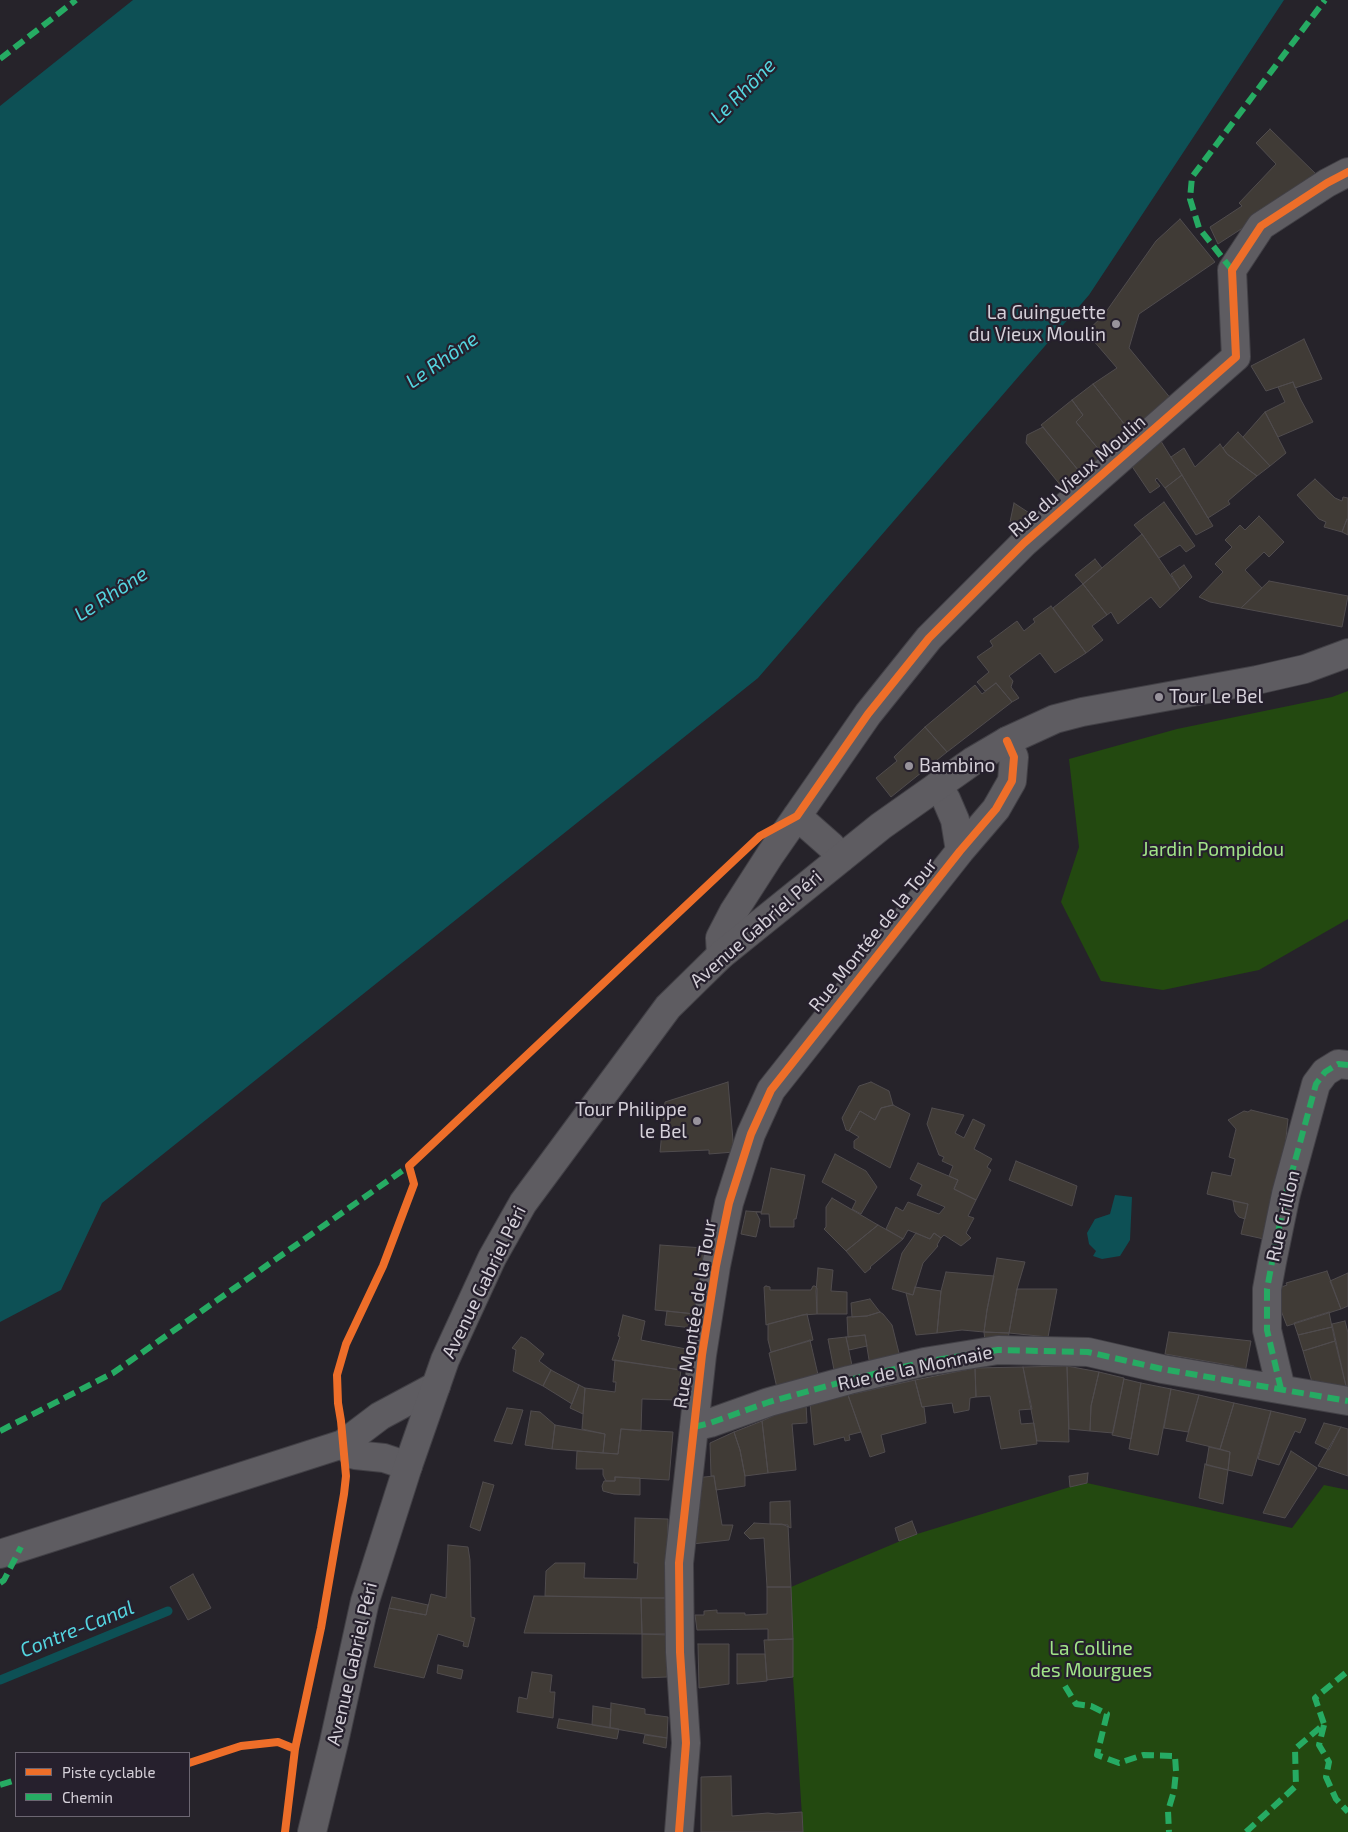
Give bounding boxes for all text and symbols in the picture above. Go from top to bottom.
water label: Le Rhône [705,53,781,129]
place label: La Guinguette du Vieux Moulin [969,302,1106,346]
marker: La Guinguette du Vieux Moulin [1110,318,1122,330]
water label: Le Rhône [401,326,483,394]
street label: Rue du Vieux Moulin [1004,410,1150,542]
water label: Le Rhône [70,561,152,627]
place label: Tour Le Bel [1169,686,1263,708]
marker: Tour Le Bel [1153,691,1165,703]
place label: Bambino [919,755,995,777]
marker: Bambino [903,760,915,772]
park label: Jardin Pompidou [1142,839,1284,861]
street label: Rue Montée de la Tour [804,854,942,1016]
street label: Avenue Gabriel Péri [685,866,827,992]
place label: Tour Philippe le Bel [575,1099,687,1143]
marker: Tour Philippe le Bel [691,1115,703,1127]
street label: Rue Crillon [1261,1168,1305,1264]
street label: Avenue Gabriel Péri [437,1202,531,1362]
street label: Rue Montée de la Tour [669,1218,721,1410]
street label: Rue de la Monnaie [836,1340,994,1396]
street label: Avenue Gabriel Péri [322,1580,382,1748]
water label: Contre-Canal [17,1595,137,1663]
park label: La Colline des Mourgues [1030,1638,1152,1682]
legend [15,1752,190,1817]
text: Piste cyclable [62,1763,156,1781]
text: Chemin [62,1788,113,1806]

